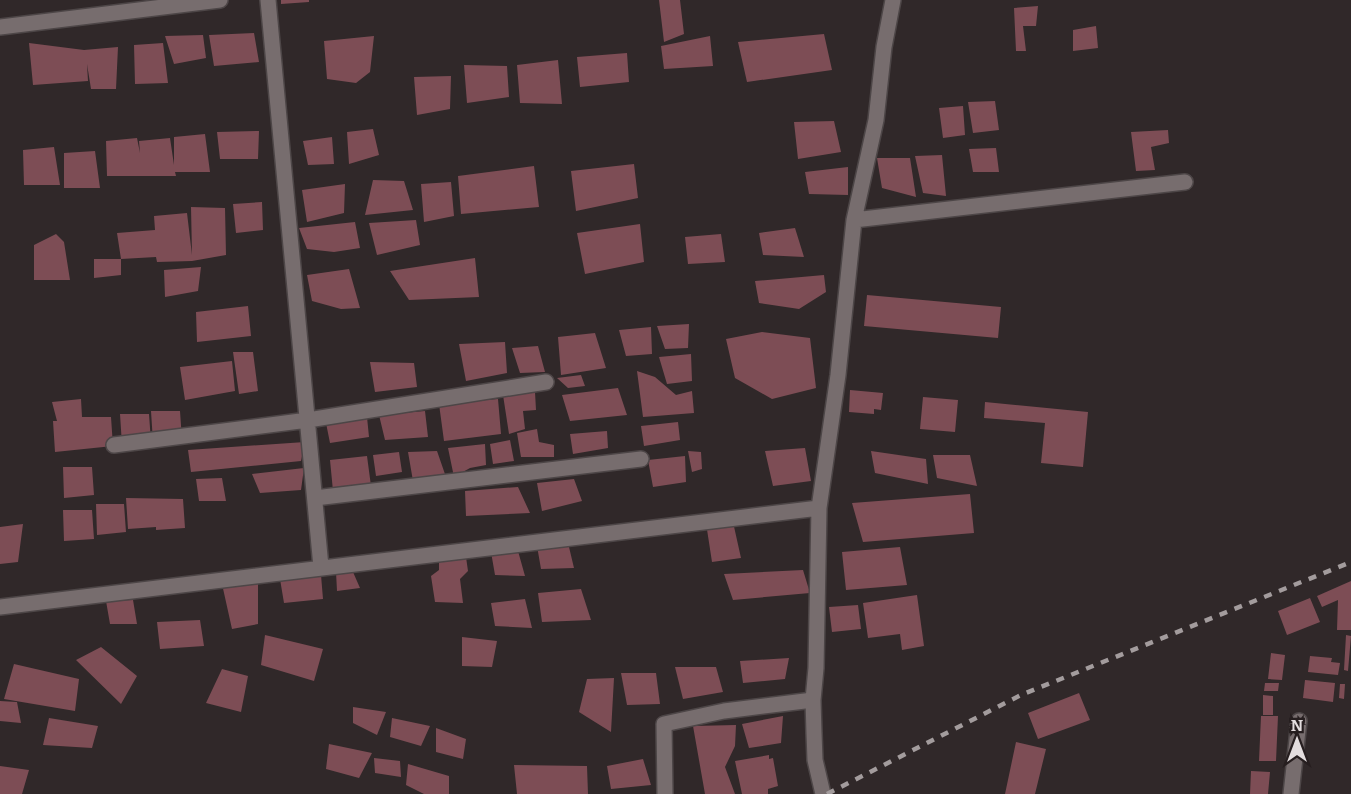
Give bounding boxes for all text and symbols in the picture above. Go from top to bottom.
north arrow [1267,710,1327,770]
text: N [1291,716,1303,735]

